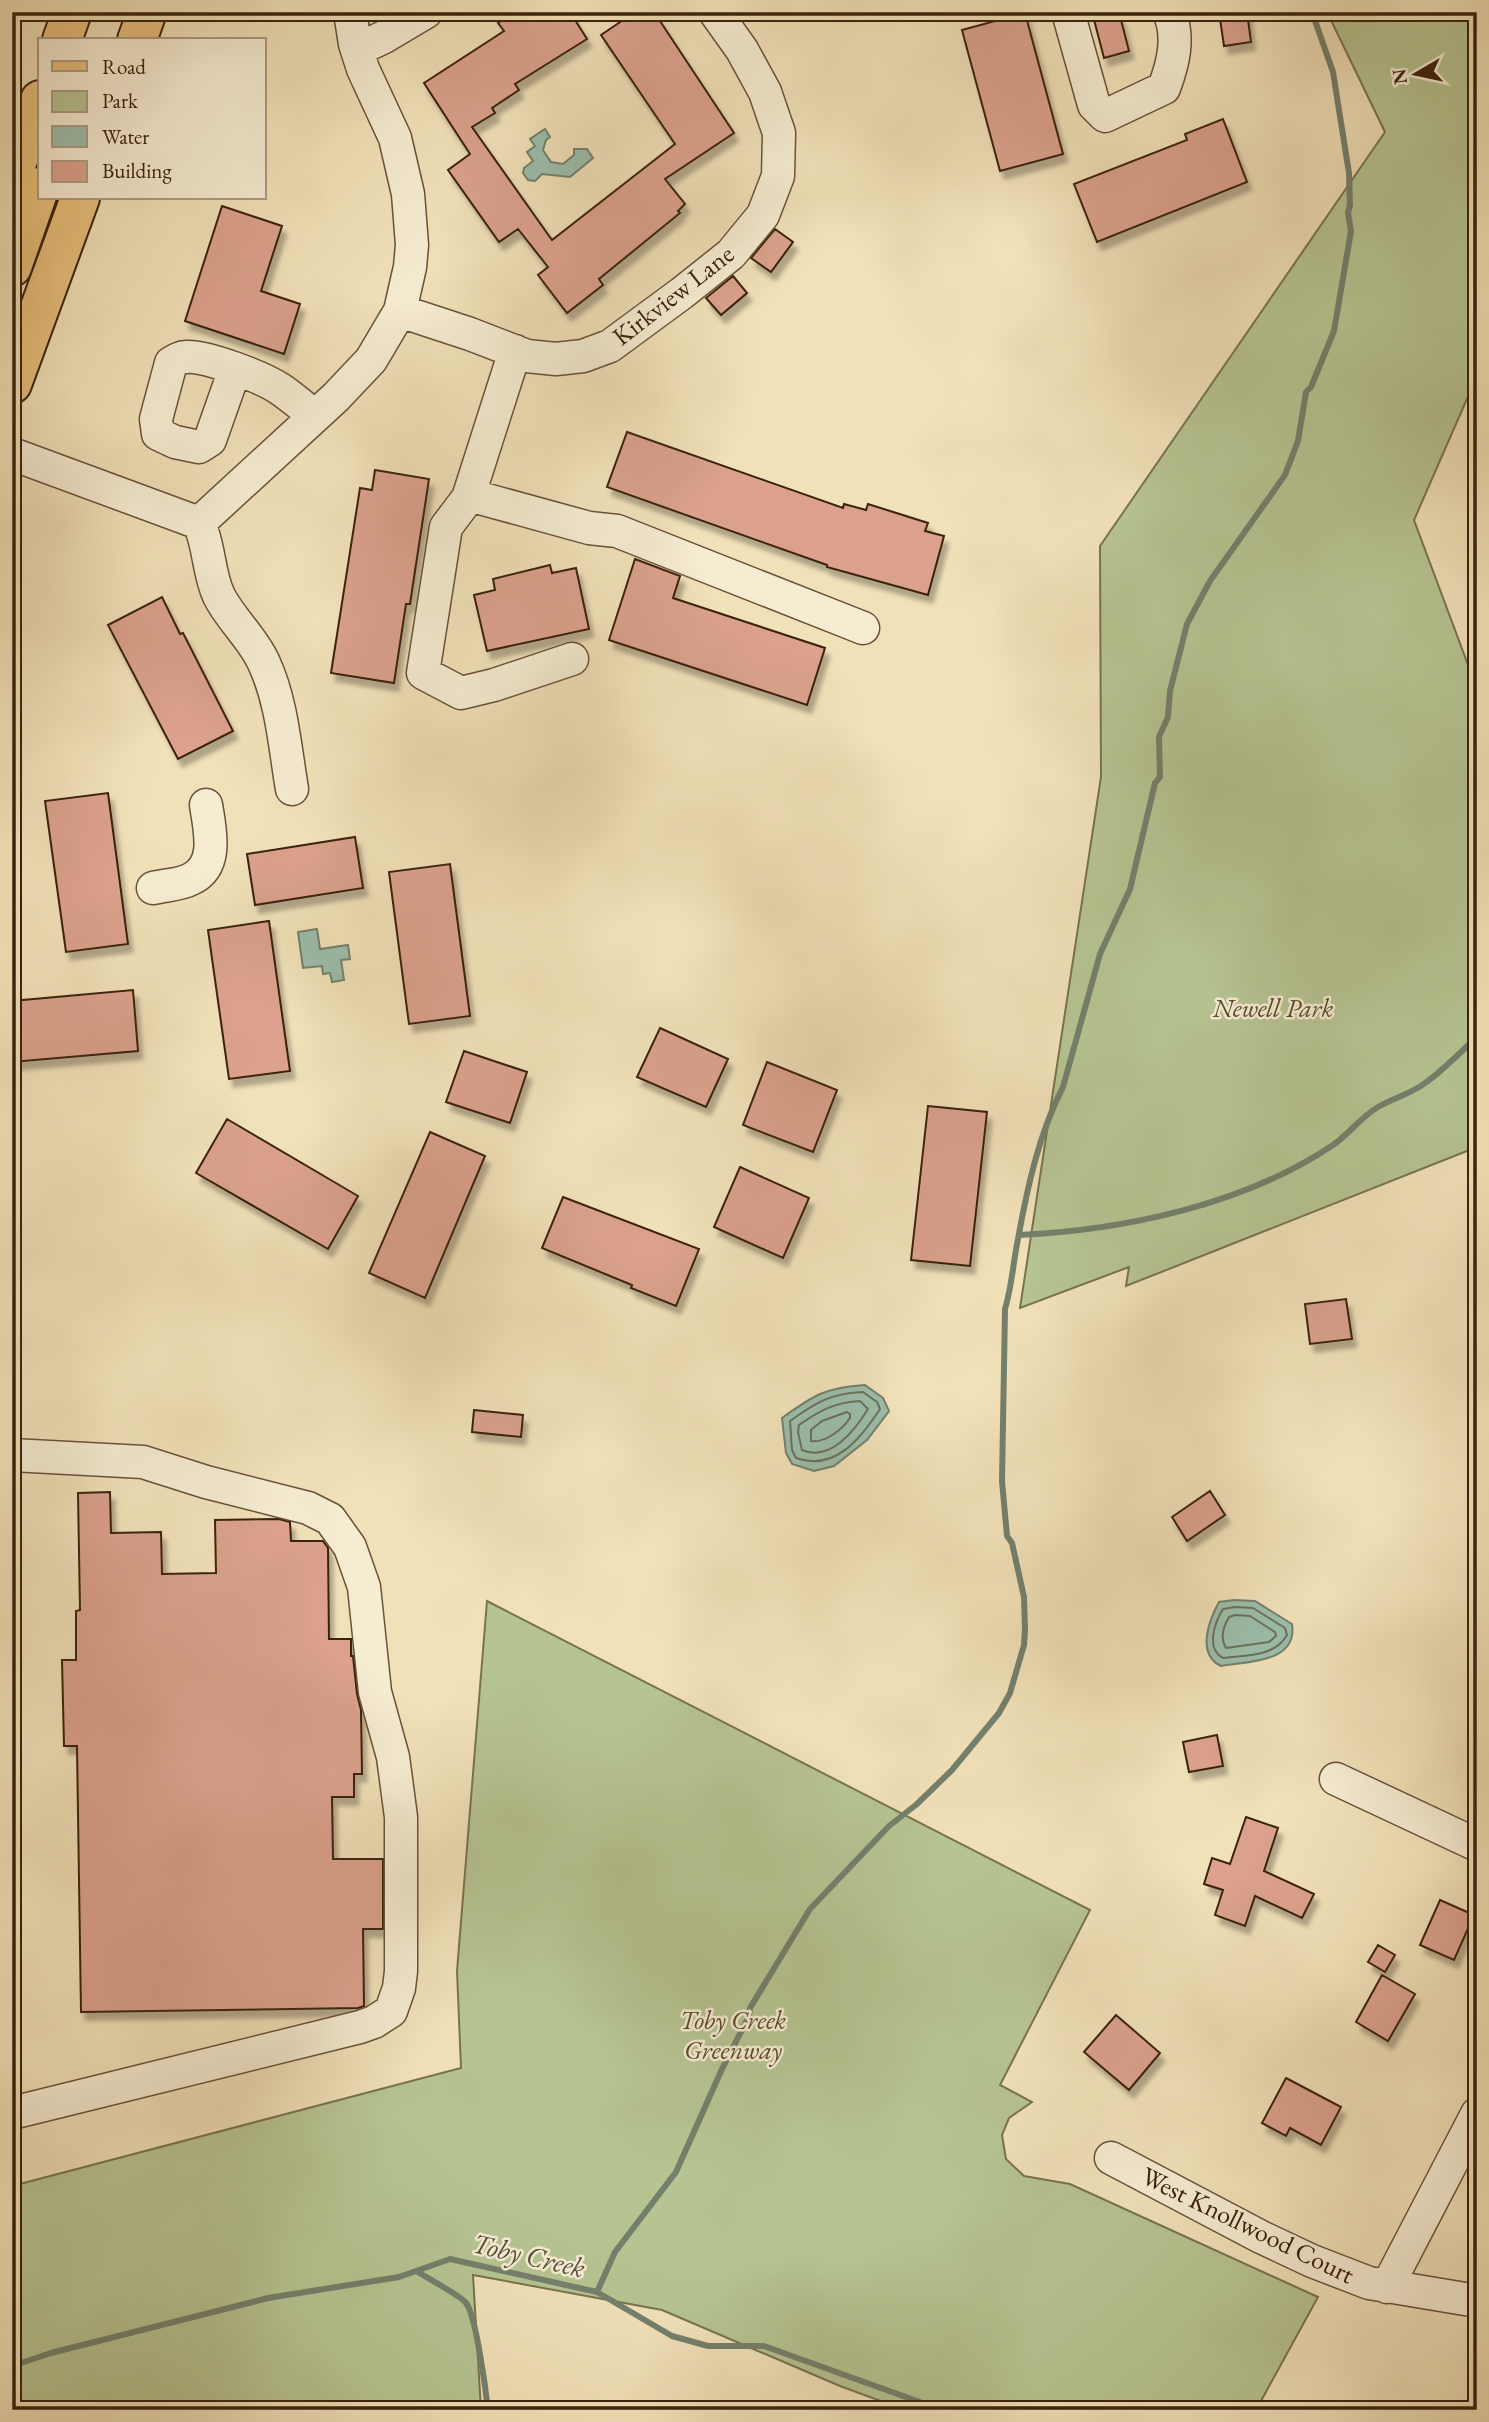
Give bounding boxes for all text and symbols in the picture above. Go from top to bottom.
legend [38,38,266,200]
north arrow [1380,38,1450,108]
text: Road [102,53,146,80]
text: N [1386,66,1413,86]
text: Park [102,87,139,114]
text: Water [102,123,149,150]
text: Building [102,157,172,184]
street label: Kirkview Lane [605,237,741,353]
park label: Newell Park [1212,991,1333,1025]
park label: Toby Creek Greenway [680,2003,786,2067]
street label: West Knollwood Court [1136,2159,1360,2291]
water label: Toby Creek [469,2225,589,2285]

